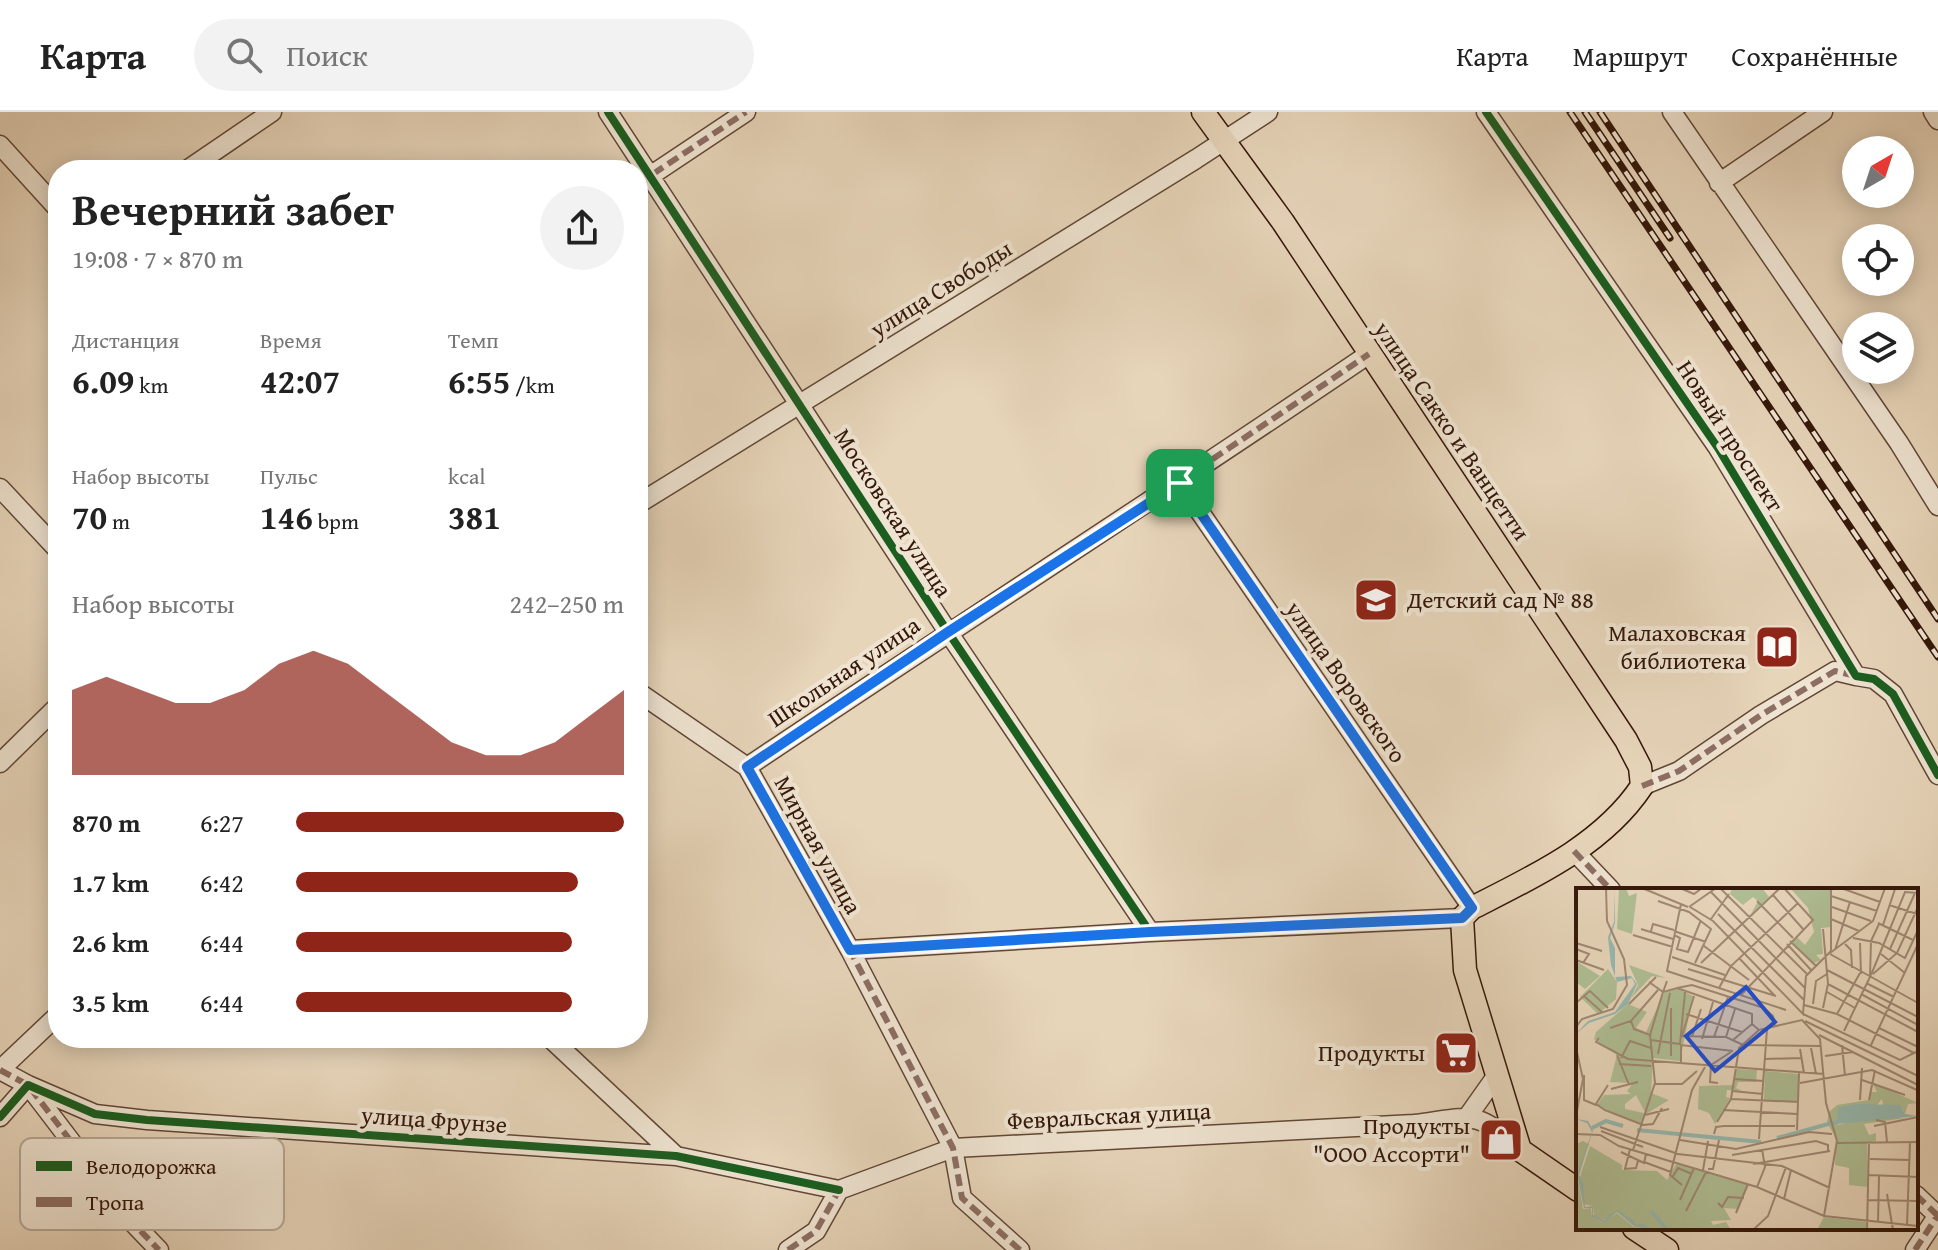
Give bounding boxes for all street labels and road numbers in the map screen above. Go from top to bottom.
street label: улица Свободы [862,231,1019,347]
street label: улица Сакко и Ванцетти [1365,313,1539,547]
street label: Новый проспект [1668,353,1793,519]
street label: Московская улица [826,421,962,605]
street label: улица Воровского [1277,593,1415,770]
street label: Школьная улица [761,607,927,736]
street label: Мирная улица [766,769,871,921]
street label: Февральская улица [1006,1093,1212,1138]
street label: улица Фрунзе [359,1097,508,1142]

